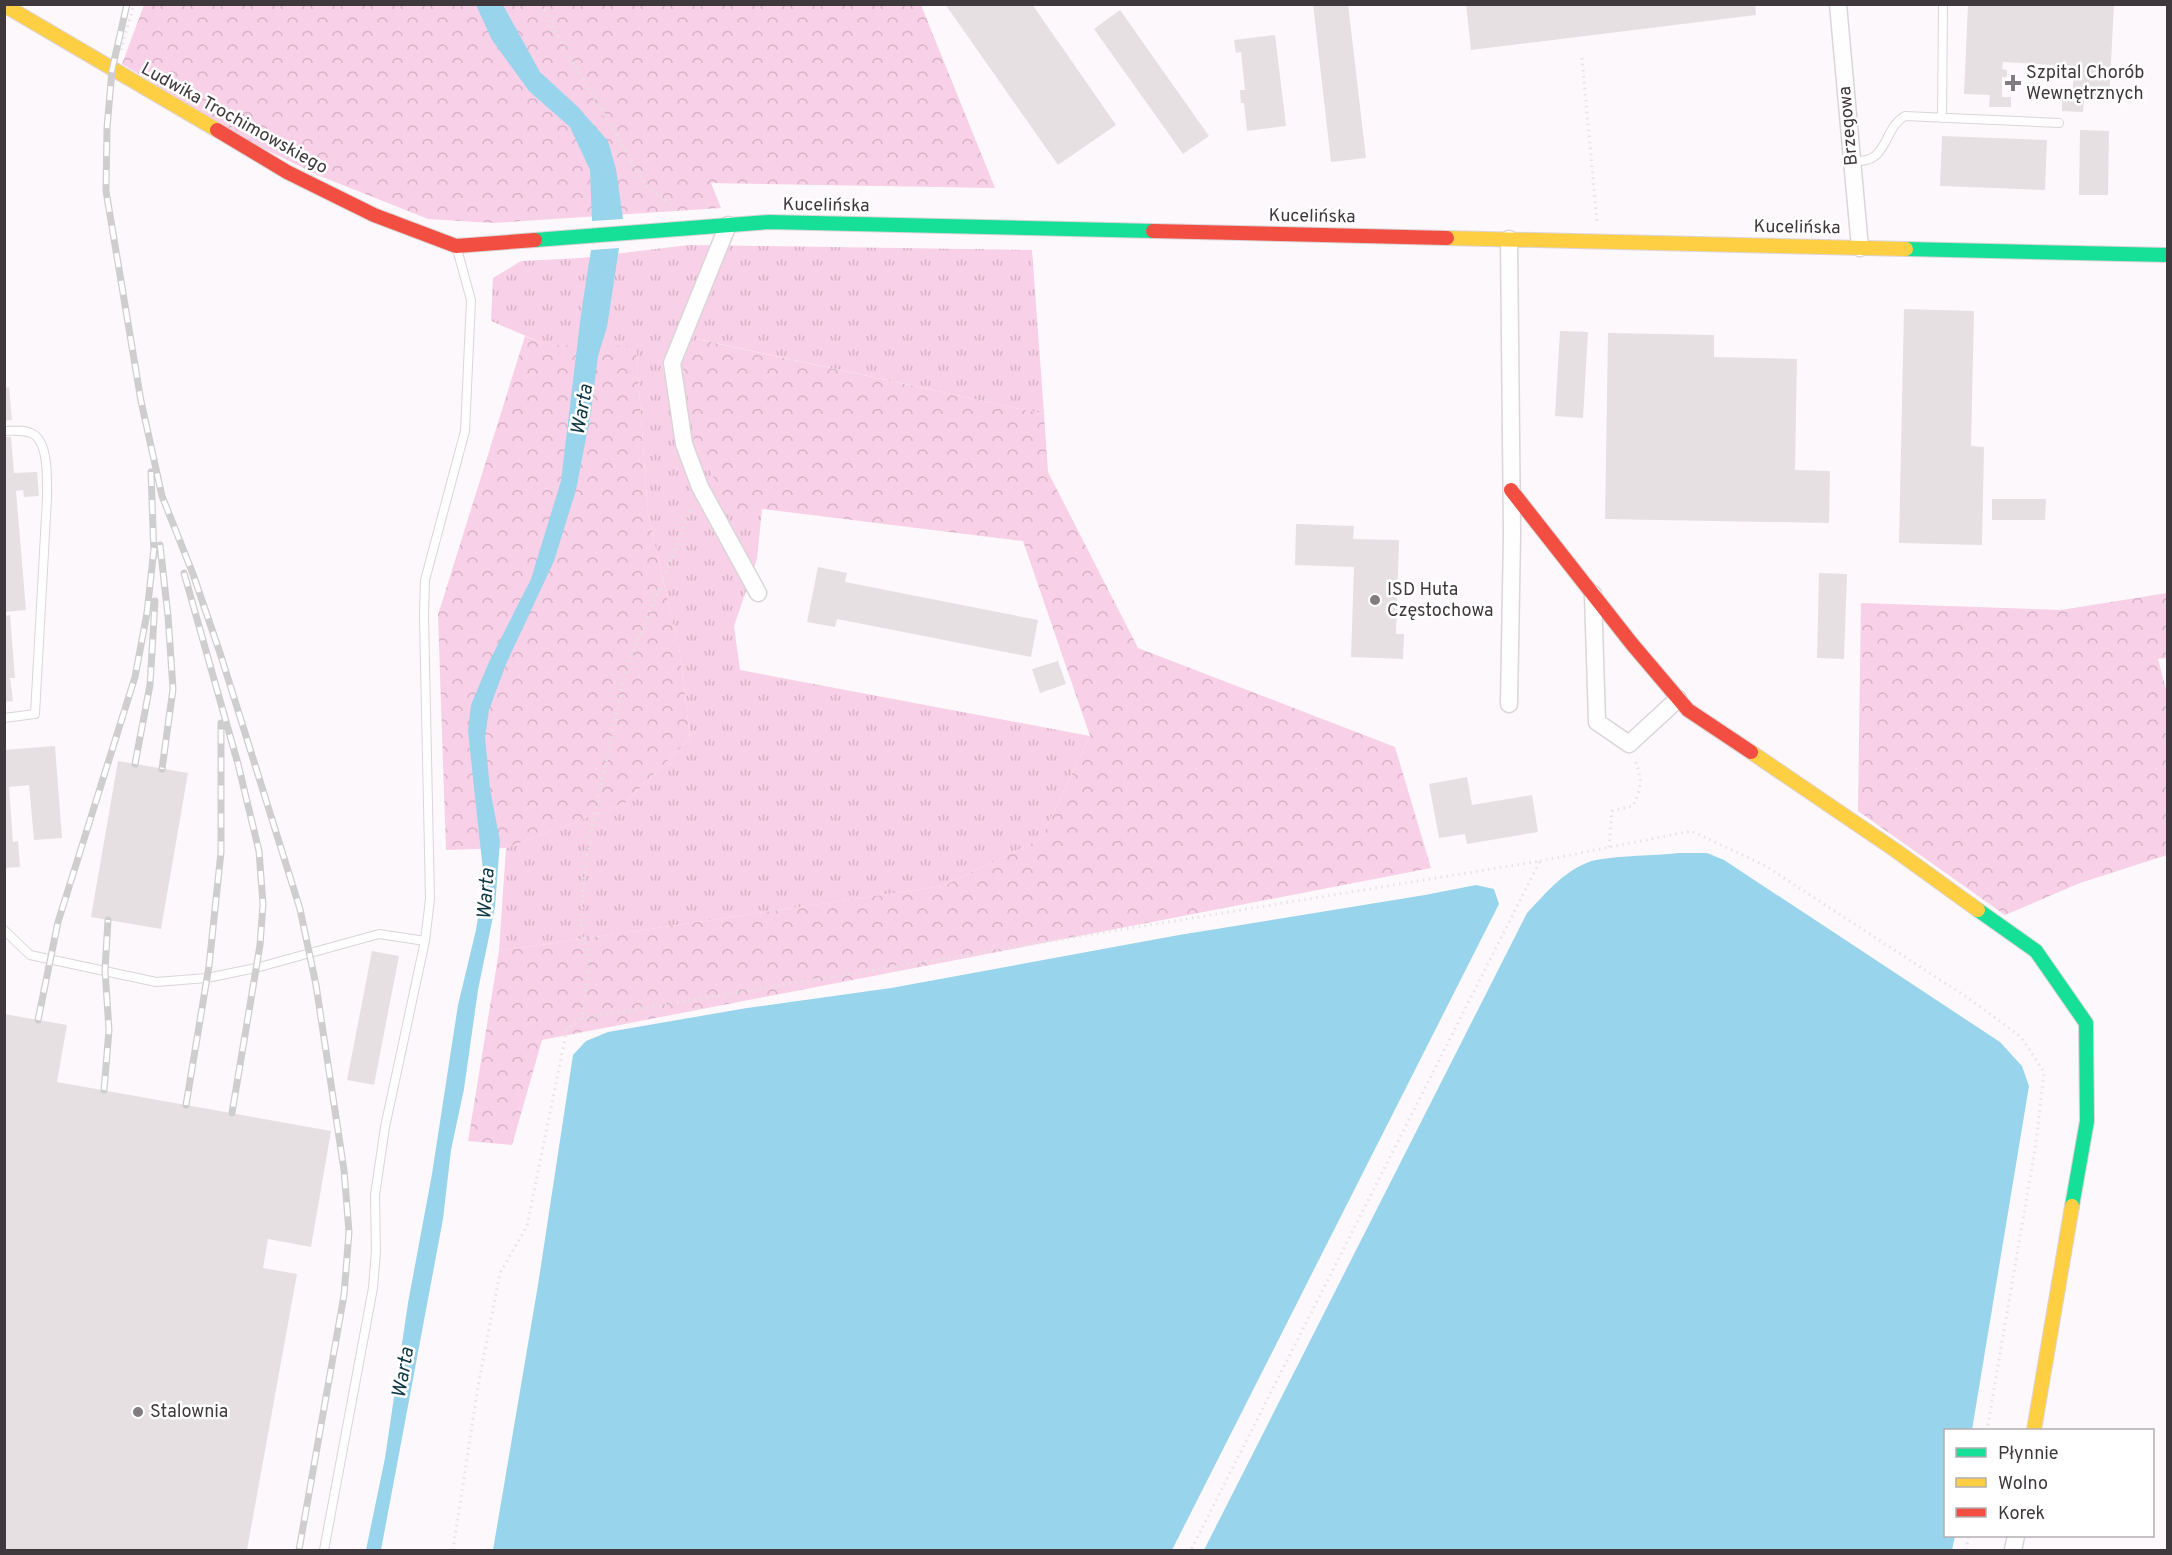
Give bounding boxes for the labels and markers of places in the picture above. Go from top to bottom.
place label: Szpital Chorób Wewnętrznych [2026,62,2144,106]
marker: Szpital Chorób Wewnętrznych [2004,74,2022,92]
place label: ISD Huta Częstochowa [1387,579,1494,623]
marker: ISD Huta Częstochowa [1368,593,1382,607]
place label: Stalownia [150,1401,228,1424]
marker: Stalownia [131,1405,145,1419]

